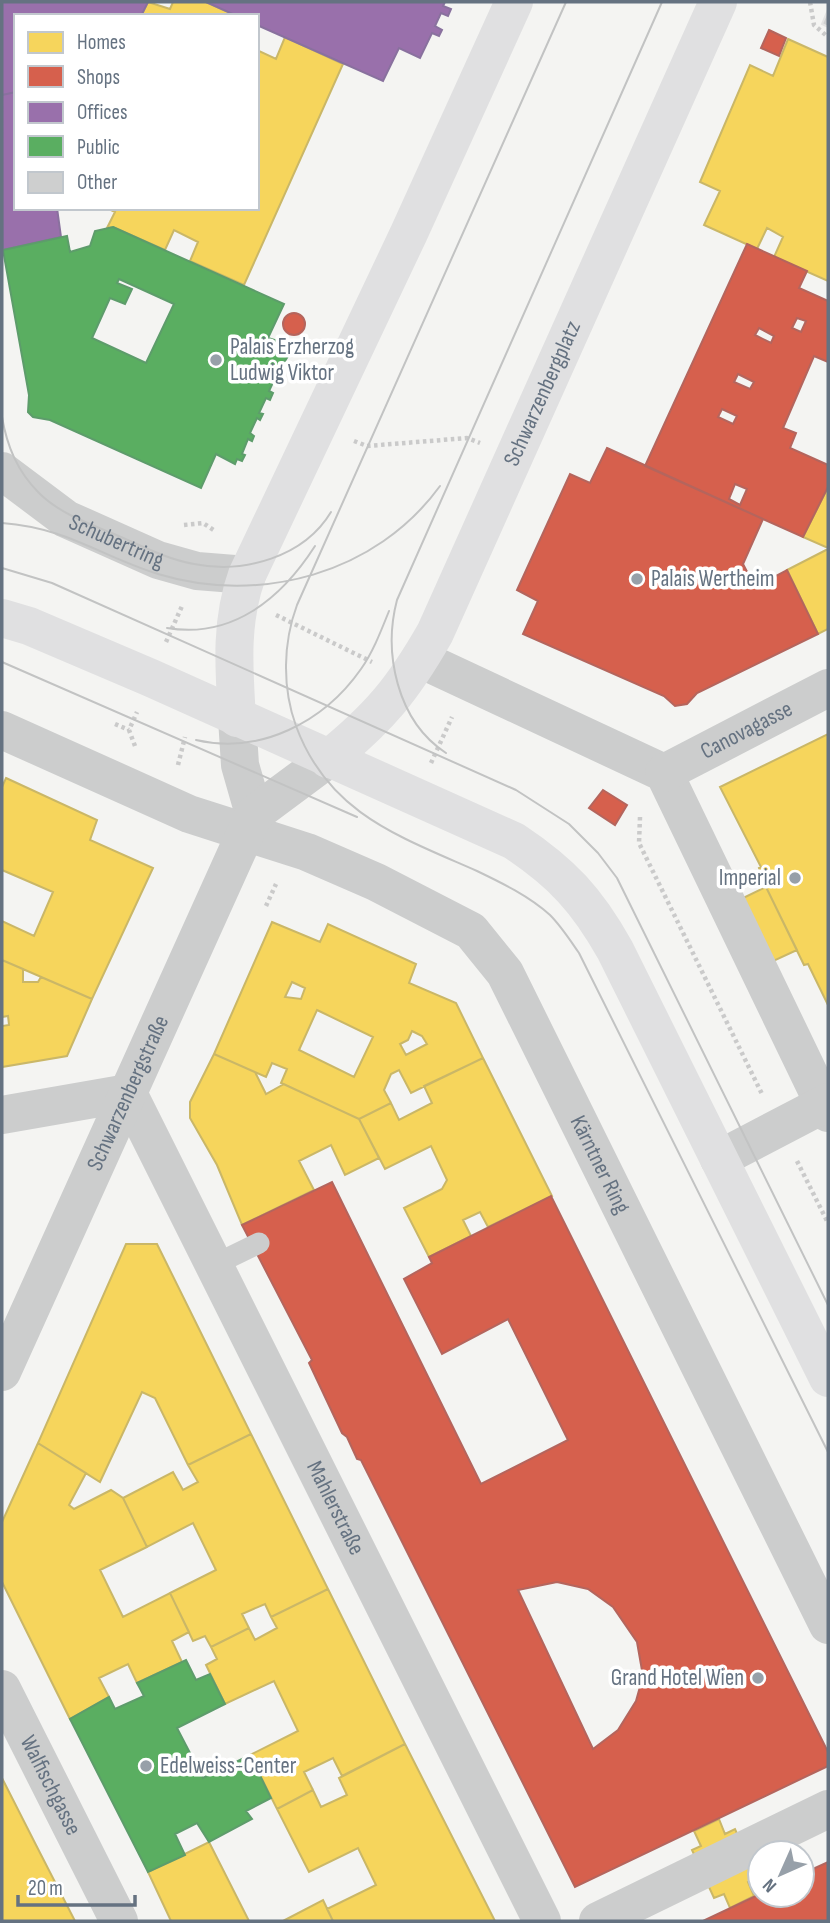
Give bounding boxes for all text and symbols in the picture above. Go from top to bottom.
legend [14,14,259,210]
text: Homes [77,30,126,55]
text: Shops [77,65,120,90]
text: Offices [77,100,128,125]
text: Public [77,135,120,160]
text: Other [77,170,117,195]
street label: Schwarzenbergplatz [498,317,587,470]
place label: Palais Erzherzog Ludwig Viktor [230,333,354,387]
marker: Palais Erzherzog Ludwig Viktor [208,352,224,368]
street label: Schubertring [64,508,166,575]
place label: Palais Wertheim [651,565,774,593]
marker: Palais Wertheim [629,571,645,587]
street label: Canovagasse [696,695,797,766]
place label: Imperial [719,864,781,892]
marker: Imperial [787,870,803,886]
street label: Schwarzenbergstraße [81,1011,175,1175]
street label: Kärntner Ring [564,1111,636,1218]
street label: Mahlerstraße [300,1456,371,1560]
place label: Grand Hotel Wien [611,1664,744,1692]
marker: Grand Hotel Wien [750,1670,766,1686]
street label: Walfischgasse [14,1731,87,1840]
place label: Edelweiss-Center [160,1752,297,1780]
marker: Edelweiss-Center [138,1758,154,1774]
north arrow [746,1839,816,1909]
scale bar [18,1864,135,1908]
text: N [758,1873,782,1897]
text: 20 m [28,1876,63,1901]

